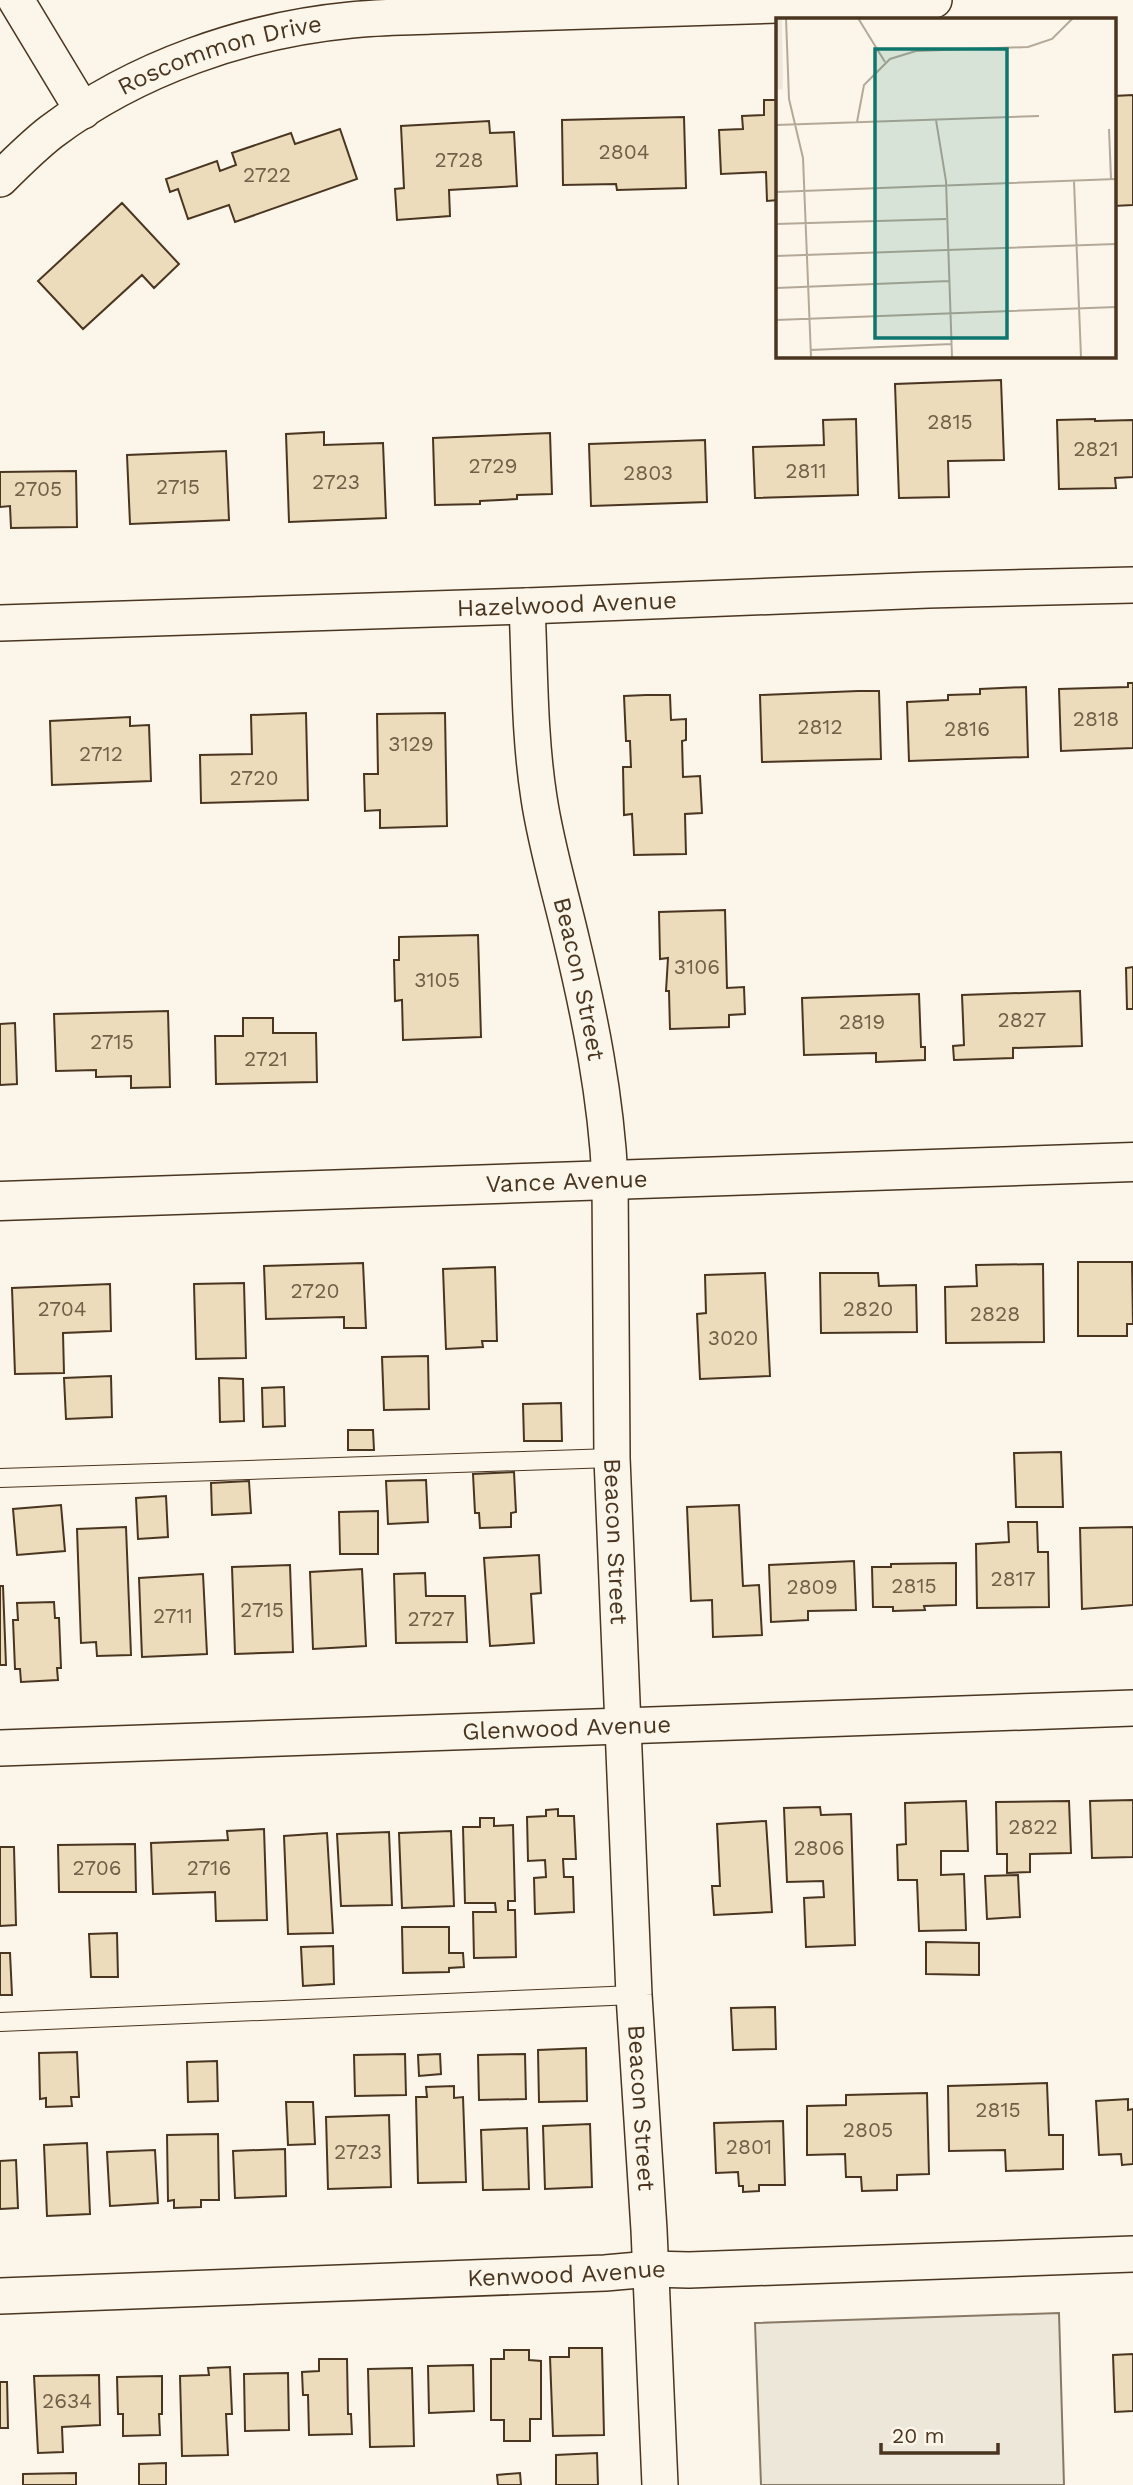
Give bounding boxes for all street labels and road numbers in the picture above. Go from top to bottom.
street label: Roscommon Drive [113,10,324,101]
street label: Hazelwood Avenue [456,586,677,622]
street label: Beacon Street [547,894,610,1063]
street label: Vance Avenue [485,1165,648,1198]
street label: Beacon Street [598,1458,633,1625]
street label: Glenwood Avenue [462,1710,672,1746]
street label: Beacon Street [622,2024,660,2192]
street label: Kenwood Avenue [467,2255,666,2292]

